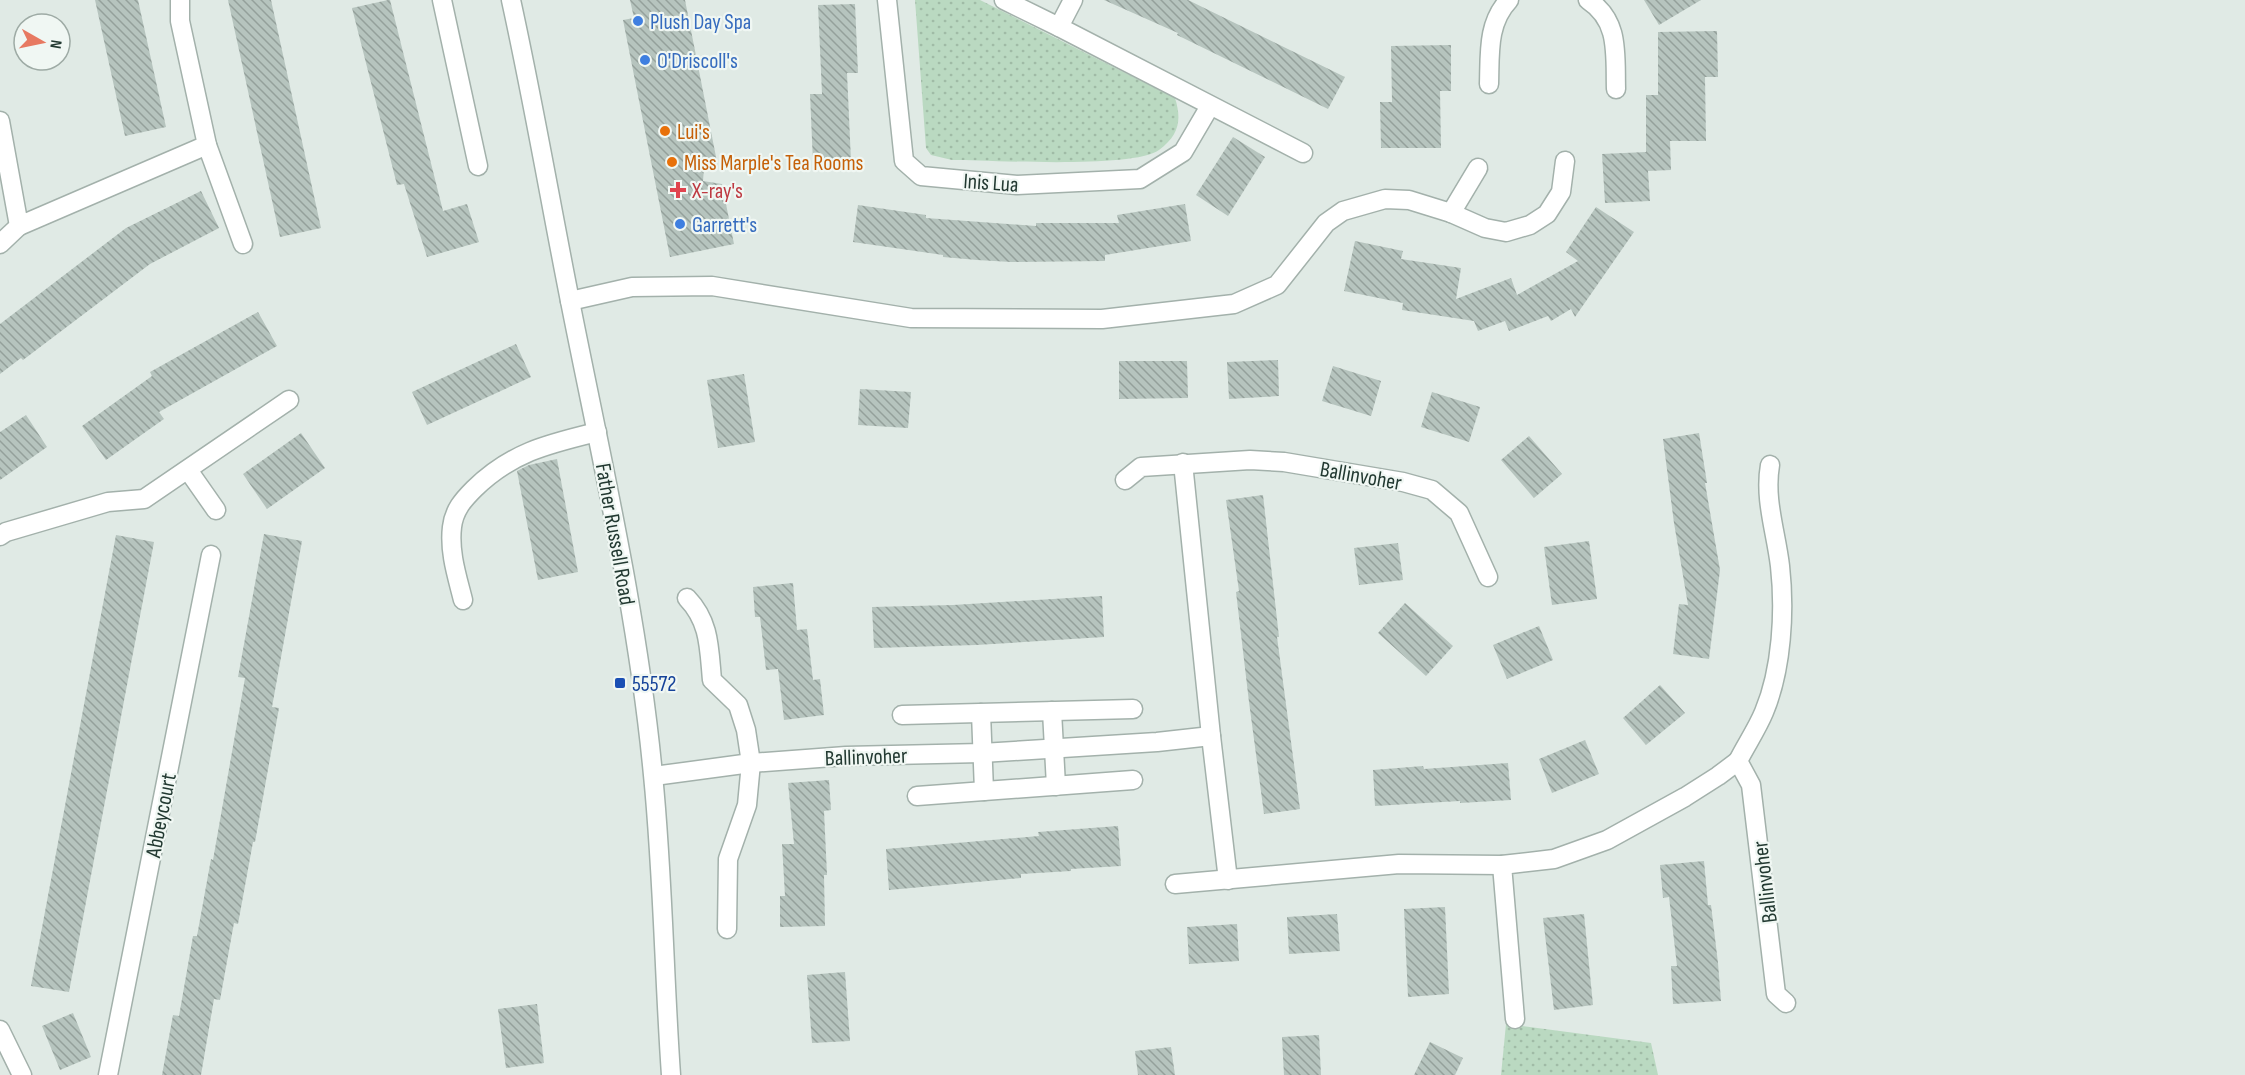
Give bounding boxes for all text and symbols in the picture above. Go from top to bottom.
place label: Plush Day Spa [650,9,751,36]
north arrow [12,12,72,72]
marker: Plush Day Spa [631,14,645,28]
text: N [45,38,65,50]
place label: O'Driscoll's [657,48,738,75]
marker: O'Driscoll's [638,53,652,67]
place label: Lui's [677,119,710,146]
marker: Lui's [658,124,672,138]
place label: Miss Marple's Tea Rooms [684,150,864,177]
marker: Miss Marple's Tea Rooms [665,155,679,169]
street label: Inis Lua [962,168,1019,199]
place label: X-ray's [691,178,743,205]
marker: X-ray's [669,181,687,199]
place label: Garrett's [692,212,757,239]
marker: Garrett's [673,217,687,231]
street label: Ballinvoher [1318,456,1404,497]
street label: Father Russell Road [589,461,640,607]
place label: 55572 [632,671,676,698]
marker: 55572 [613,676,627,690]
street label: Ballinvoher [824,743,908,772]
street label: Abbeycourt [140,771,183,861]
street label: Ballinvoher [1747,839,1784,924]

